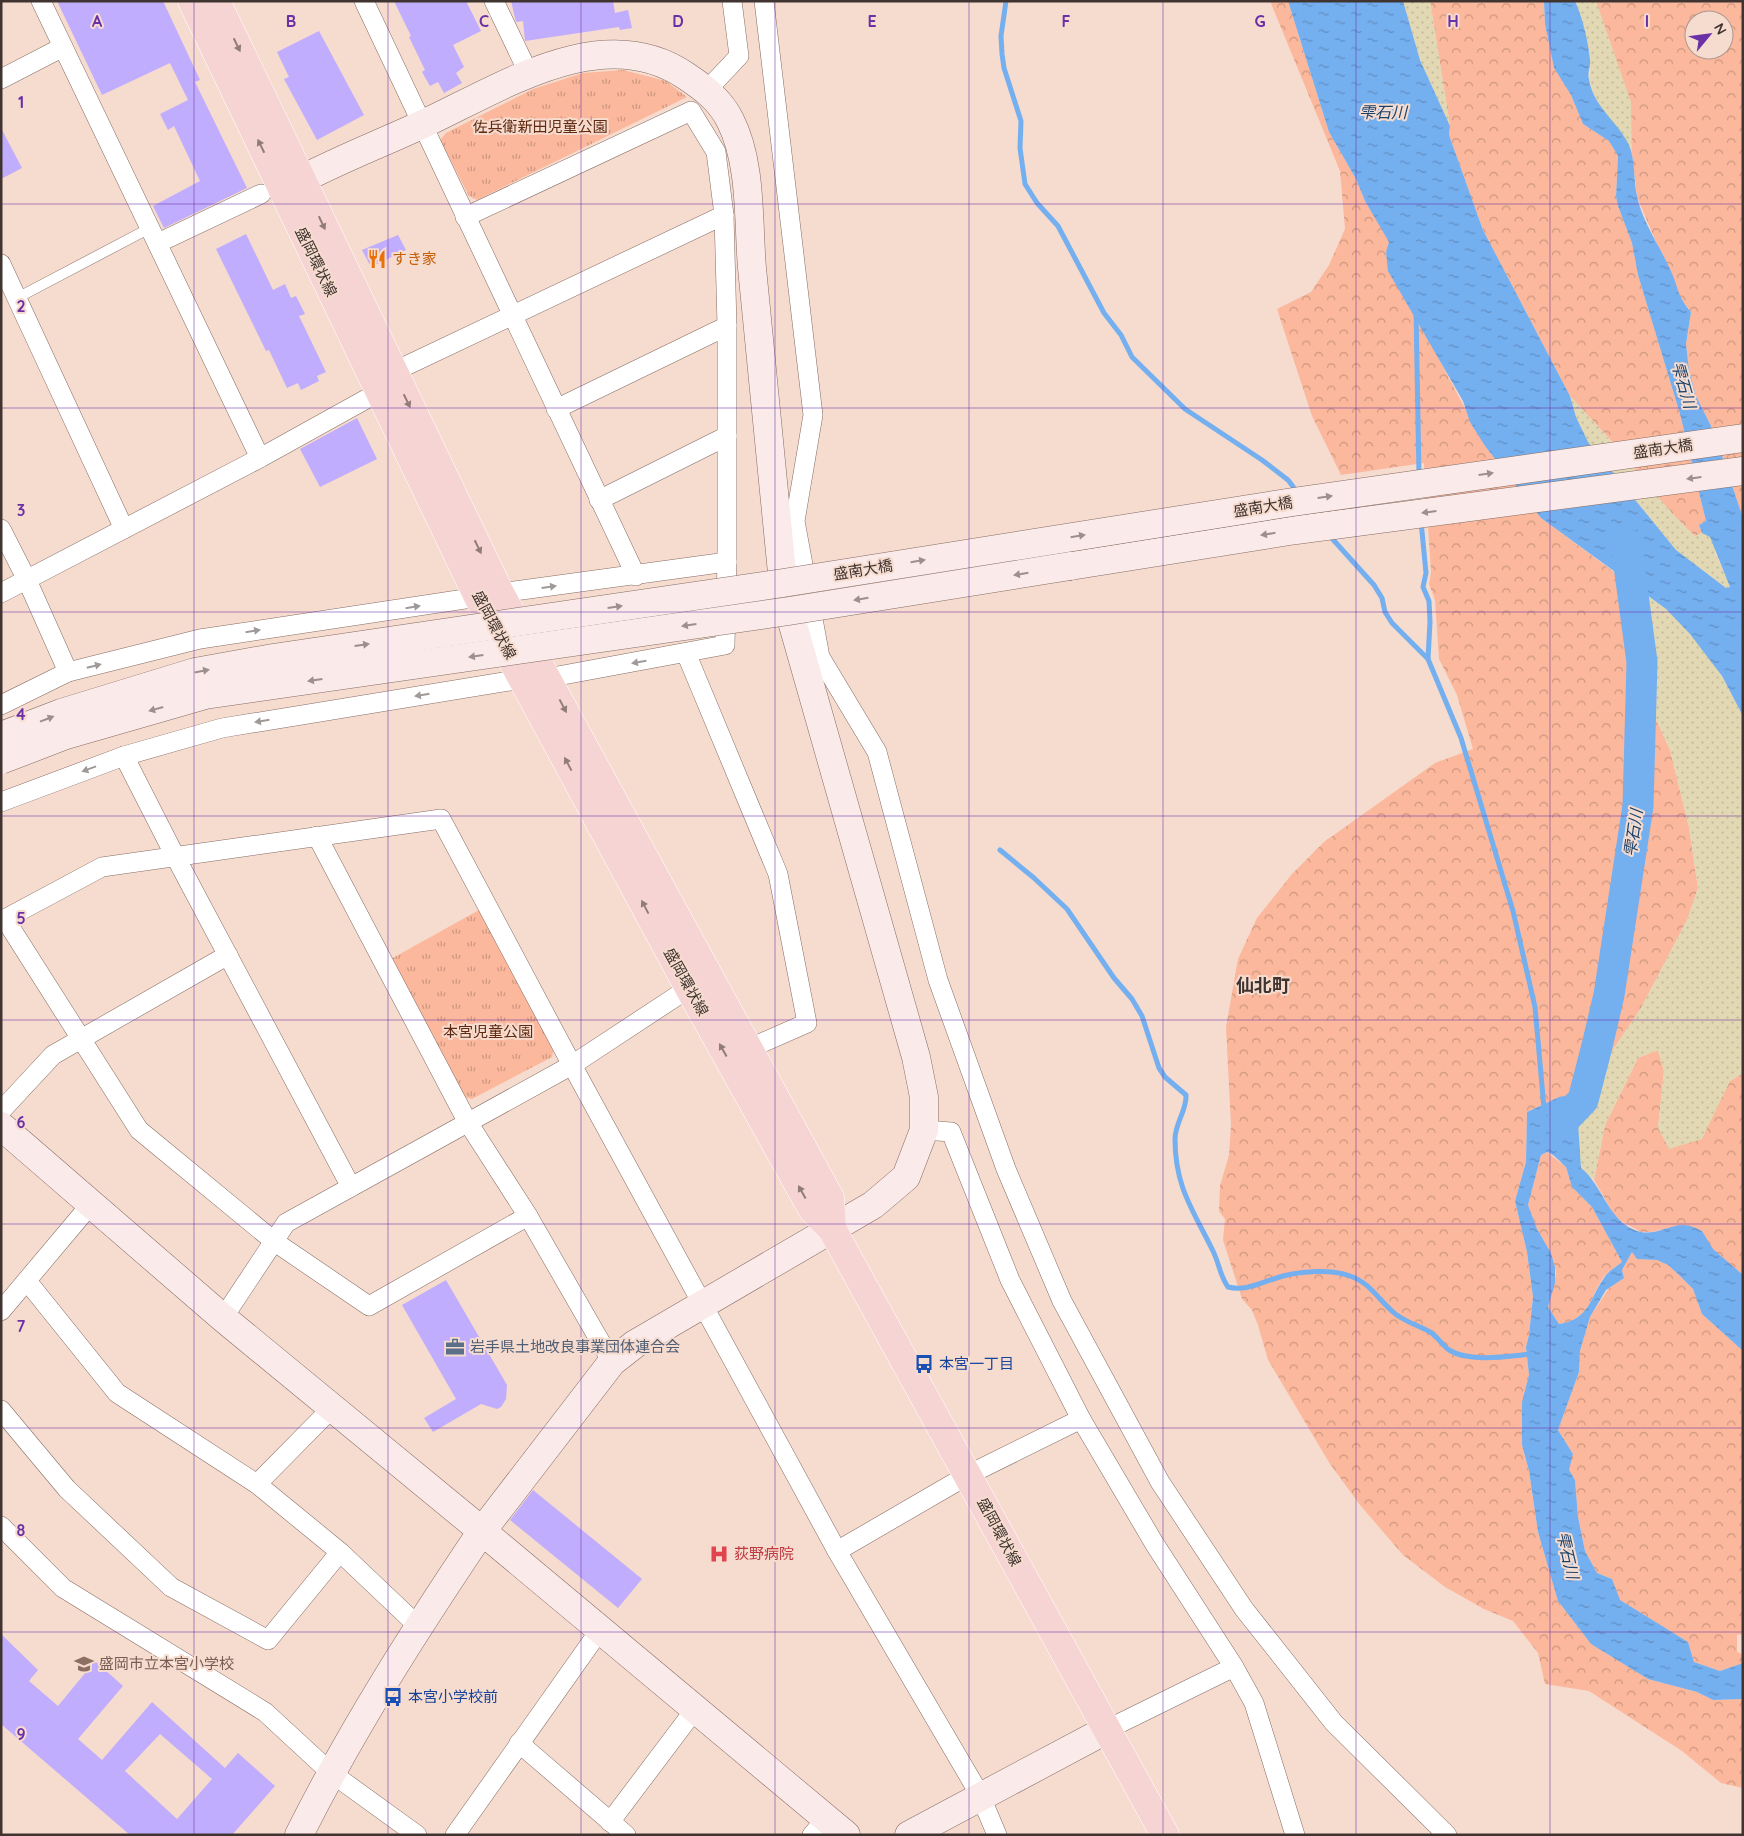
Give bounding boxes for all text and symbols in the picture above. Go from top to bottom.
north arrow [1684,10,1734,60]
text: A [92,11,103,31]
text: B [286,11,296,31]
text: C [479,11,489,31]
text: D [672,11,684,31]
text: E [867,11,877,31]
text: F [1062,11,1071,31]
text: G [1254,11,1266,31]
text: H [1447,11,1459,31]
text: I [1645,11,1649,31]
text: N [1710,20,1731,38]
one-way arrow [233,38,241,52]
text: 1 [18,92,24,112]
water label: 雫石川 [1359,102,1409,122]
park label: 佐兵衛新田児童公園 [472,117,608,136]
one-way arrow [257,139,265,153]
one-way arrow [318,216,326,230]
street label: 盛岡環状線 [291,224,341,300]
restaurant icon: すき家 [366,248,388,270]
place label: すき家 [392,249,437,268]
text: 2 [16,296,26,316]
water label: 雫石川 [1668,359,1701,413]
one-way arrow [403,394,411,408]
street label: 盛南大橋 [1632,435,1694,462]
one-way arrow [1479,470,1495,478]
one-way arrow [1686,474,1702,482]
street label: 盛南大橋 [1232,492,1294,521]
one-way arrow [1318,493,1334,501]
text: 3 [17,500,25,520]
one-way arrow [1421,508,1437,516]
one-way arrow [1260,530,1276,538]
one-way arrow [1071,531,1087,539]
one-way arrow [474,540,482,555]
street label: 盛南大橋 [832,555,894,584]
one-way arrow [910,557,926,565]
one-way arrow [1013,570,1029,578]
one-way arrow [541,583,557,591]
street label: 盛岡環状線 [468,587,520,662]
one-way arrow [853,596,869,604]
one-way arrow [406,603,422,611]
one-way arrow [608,603,624,611]
one-way arrow [680,622,696,630]
one-way arrow [245,627,261,635]
one-way arrow [355,640,371,648]
one-way arrow [468,653,484,661]
one-way arrow [630,658,646,666]
one-way arrow [86,662,102,670]
one-way arrow [194,667,209,675]
one-way arrow [307,676,323,684]
one-way arrow [414,692,430,700]
one-way arrow [559,699,567,713]
text: 4 [16,704,26,724]
one-way arrow [148,706,163,714]
one-way arrow [39,714,54,722]
one-way arrow [254,718,270,726]
one-way arrow [564,757,572,771]
one-way arrow [81,765,96,773]
water label: 雫石川 [1620,806,1647,858]
one-way arrow [641,900,649,914]
text: 5 [16,908,26,928]
street label: 盛岡環状線 [660,944,713,1019]
district label: 仙北町 [1236,974,1290,997]
park label: 本宮児童公園 [443,1022,533,1041]
one-way arrow [719,1042,727,1057]
text: 6 [17,1112,26,1132]
one-way arrow [798,1184,806,1199]
text: 7 [17,1316,26,1336]
office icon: 岩手県土地改良事業団体連合会 [444,1336,466,1358]
place label: 岩手県土地改良事業団体連合会 [470,1337,680,1356]
bus stop icon: 本宮一丁目 [913,1353,935,1375]
place label: 本宮一丁目 [939,1354,1014,1373]
street label: 盛岡環状線 [973,1494,1025,1569]
text: 8 [17,1520,26,1540]
water label: 雫石川 [1553,1529,1584,1583]
hospital icon: 荻野病院 [708,1543,730,1565]
place label: 荻野病院 [734,1544,794,1563]
school or university icon: 盛岡市立本宮小学校 [73,1653,95,1675]
place label: 盛岡市立本宮小学校 [99,1654,234,1673]
bus stop icon: 本宮小学校前 [382,1686,404,1708]
place label: 本宮小学校前 [408,1687,498,1706]
text: 9 [16,1724,26,1744]

